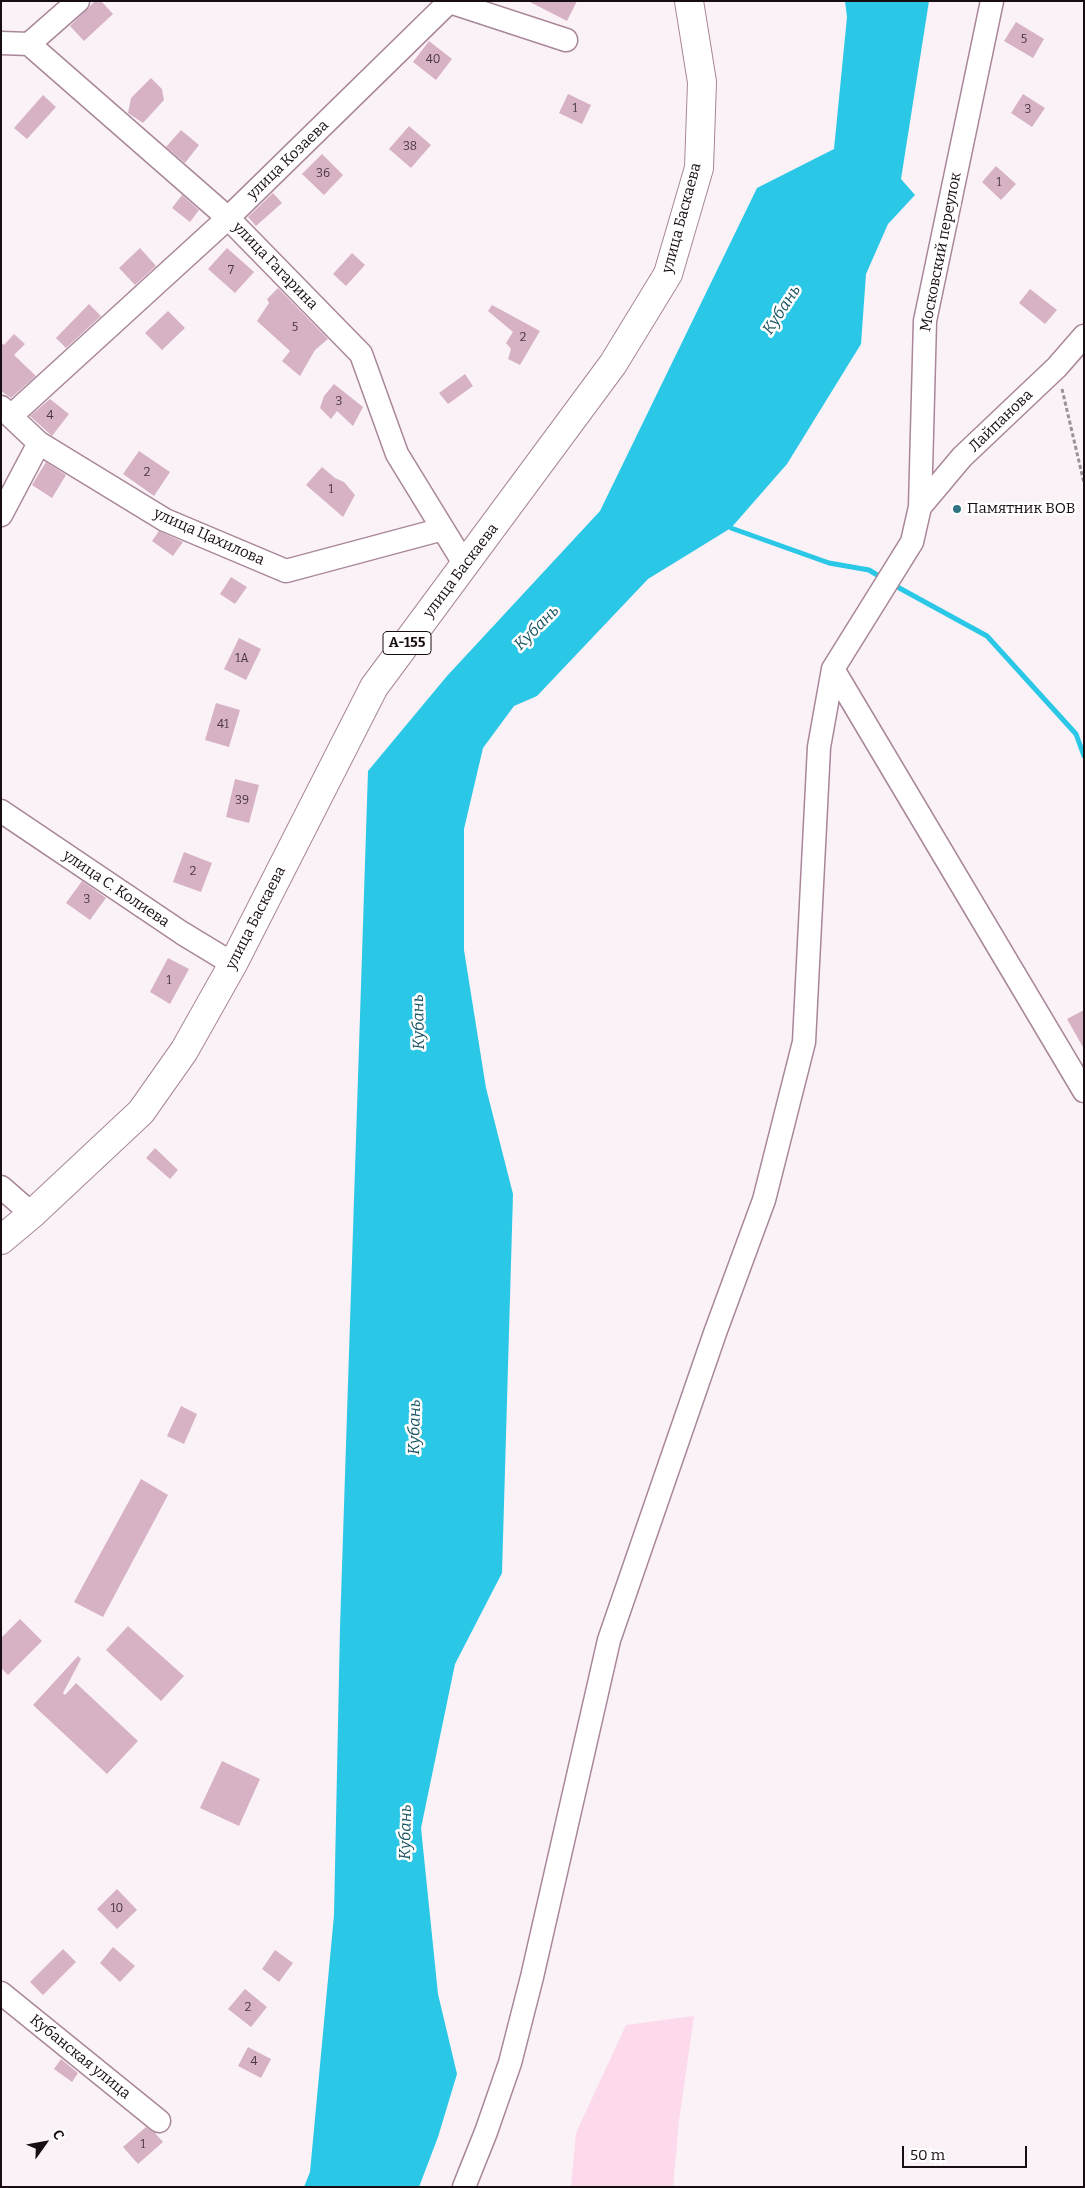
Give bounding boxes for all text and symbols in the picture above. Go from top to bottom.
house number: 5 [1021,33,1027,47]
house number: 40 [426,53,440,67]
house number: 1 [573,102,577,116]
house number: 3 [1025,103,1031,117]
street label: улица Козаева [244,117,332,203]
house number: 38 [403,140,417,154]
street label: улица Баскаева [659,161,705,275]
house number: 36 [316,167,330,181]
street label: Московский переулок [917,171,965,333]
house number: 1 [997,176,1001,190]
street label: улица Гагарина [229,218,321,314]
house number: 7 [228,264,234,278]
water label: Кубань [759,282,805,338]
house number: 5 [292,321,298,335]
house number: 2 [520,331,526,345]
street label: Лайпанова [965,386,1037,456]
house number: 3 [336,395,342,409]
house number: 4 [46,409,54,423]
house number: 2 [144,466,150,480]
house number: 1 [329,483,333,497]
place label: Памятник ВОВ [967,500,1076,518]
marker: Памятник ВОВ [951,503,963,515]
street label: улица Цахилова [151,504,267,570]
street label: улица Баскаева [420,520,502,622]
water label: Кубань [511,602,563,654]
road number: А-155 [383,632,431,654]
house number: 1А [235,652,249,666]
house number: 41 [217,718,229,732]
house number: 39 [235,794,249,808]
street label: улица С. Колиева [59,847,173,931]
street label: улица Баскаева [222,863,290,973]
house number: 2 [190,865,196,879]
house number: 3 [84,893,90,907]
house number: 1 [167,974,171,988]
water label: Кубань [409,994,429,1050]
water label: Кубань [405,1399,425,1455]
water label: Кубань [396,1804,416,1860]
house number: 10 [111,1902,123,1916]
house number: 2 [245,2001,251,2015]
street label: Кубанская улица [26,2011,134,2103]
house number: 4 [250,2055,258,2069]
north arrow [20,2118,70,2168]
text: С [49,2127,68,2143]
scale bar [905,2136,1030,2168]
house number: 1 [141,2138,145,2152]
text: 50 m [910,2146,945,2164]

